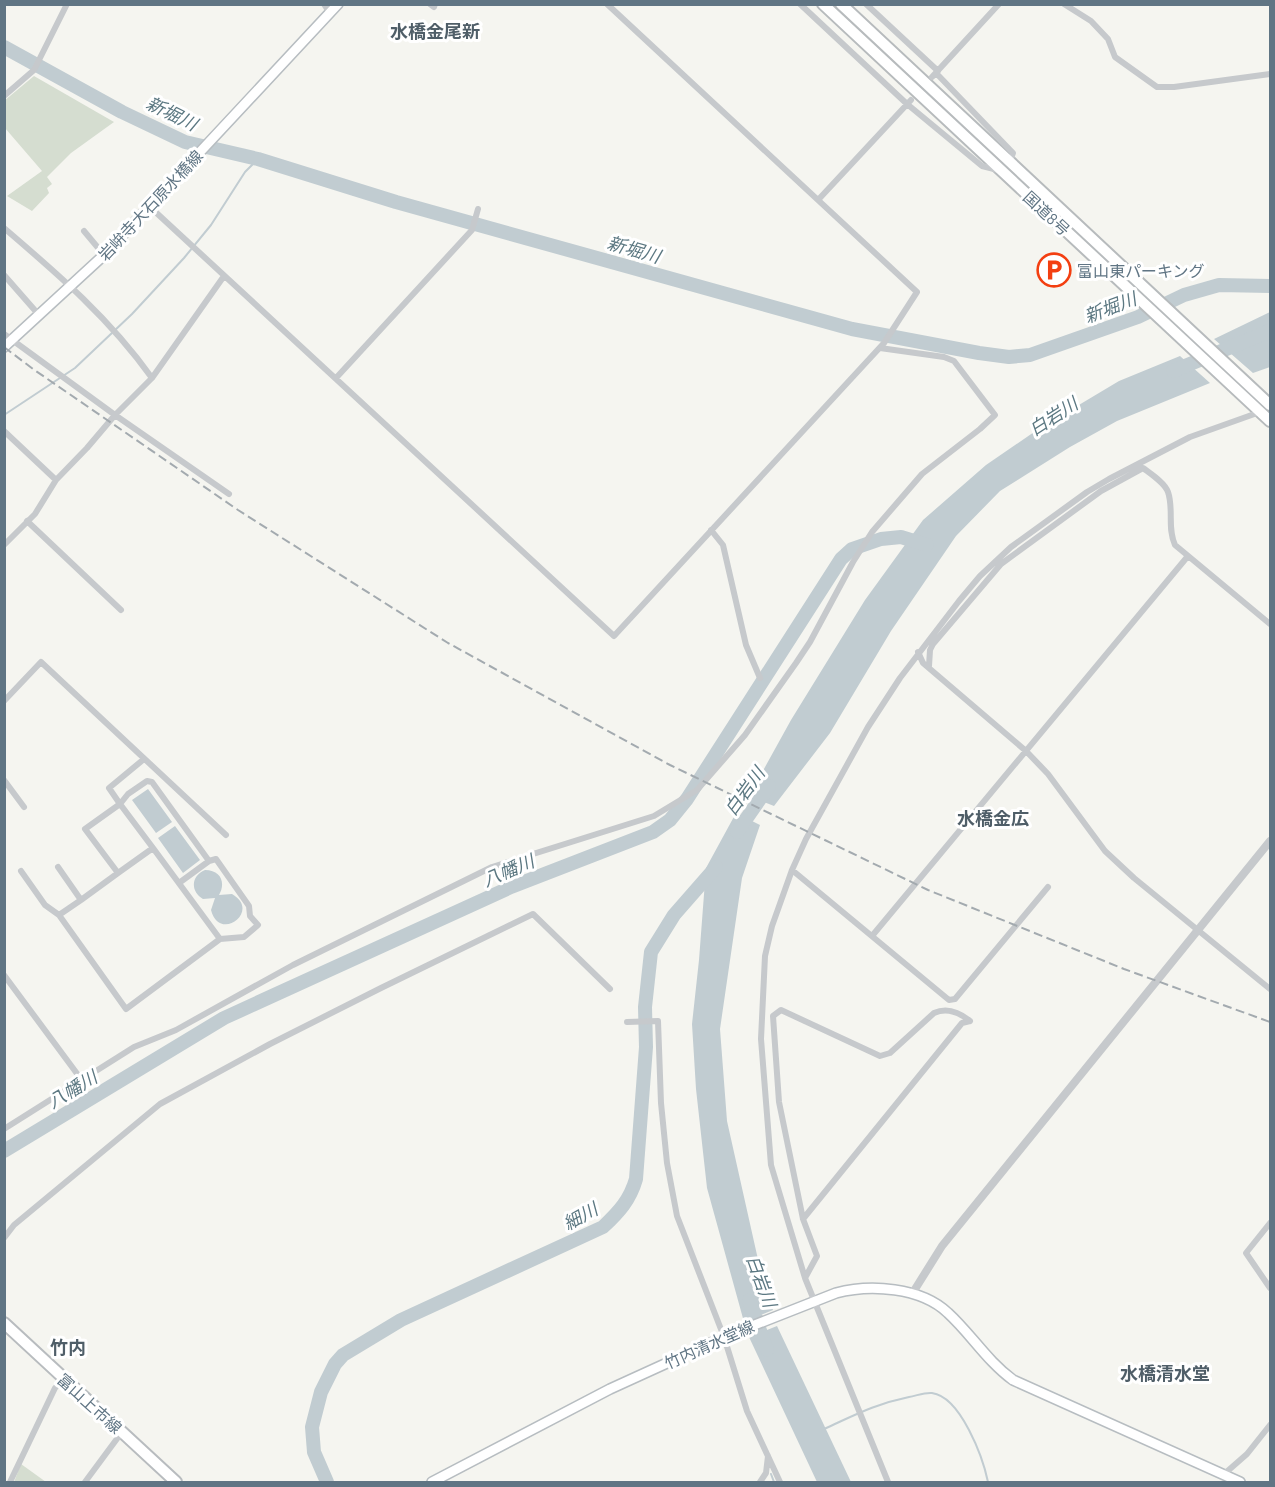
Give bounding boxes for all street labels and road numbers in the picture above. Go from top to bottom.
street label: 岩峅寺大石原水橋線 [94,146,206,264]
street label: 国道8号 [1020,187,1074,239]
street label: 竹内清水堂線 [661,1316,757,1372]
street label: 富山上市線 [54,1369,126,1437]

